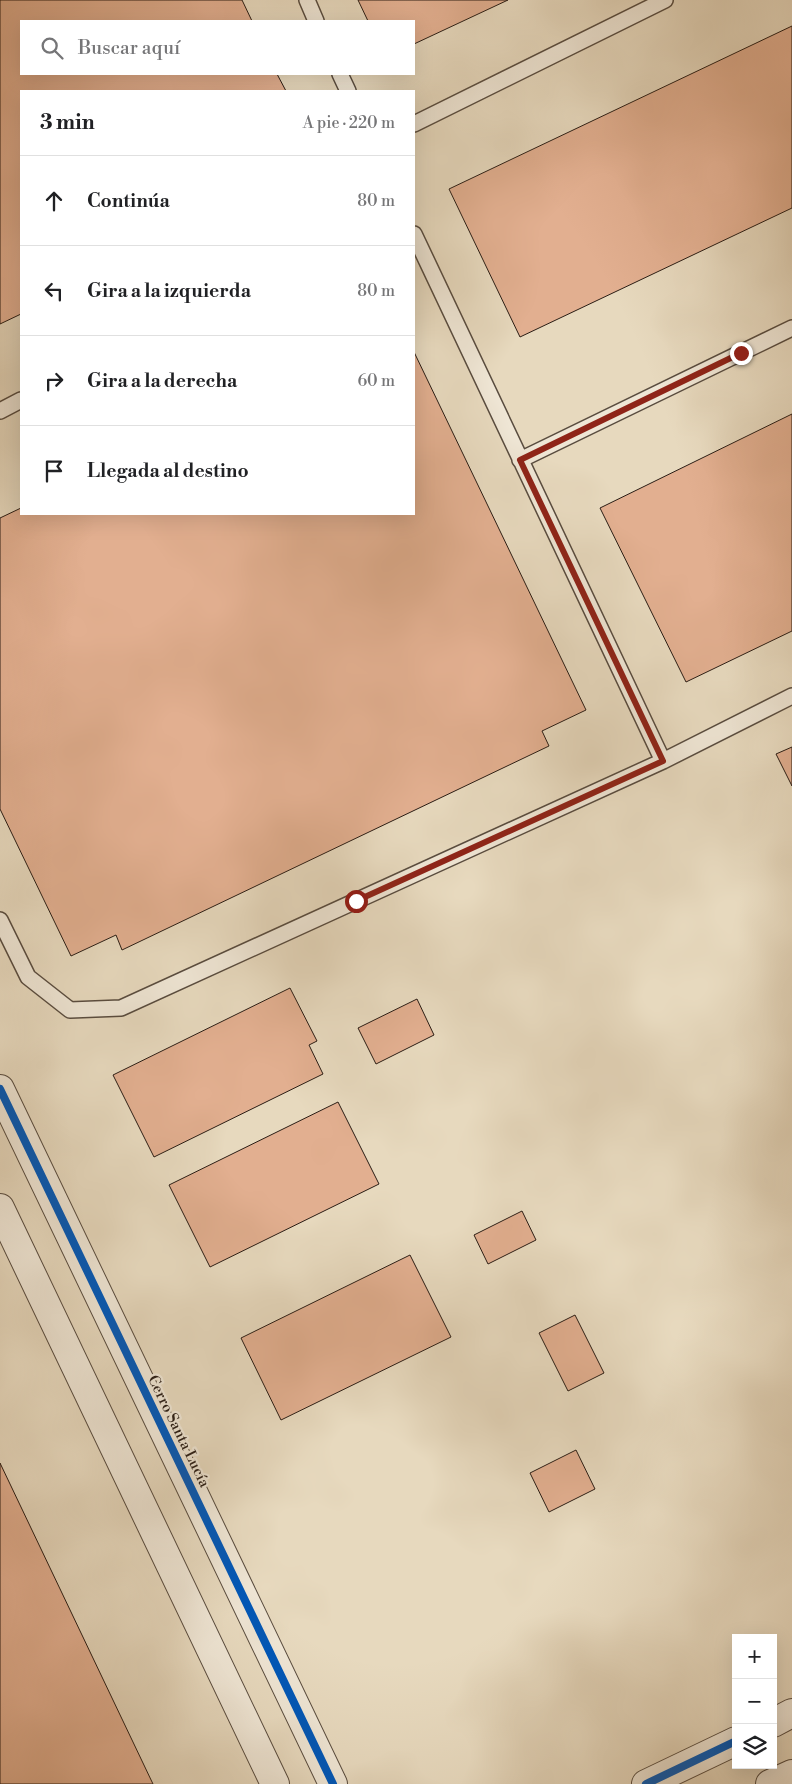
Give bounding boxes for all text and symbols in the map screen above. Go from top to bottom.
search box [20,20,415,75]
icon: search [38,34,66,62]
text: Buscar aquí [78,36,180,60]
text: 3 min [40,110,95,136]
text: A pie · 220 m [303,113,395,133]
icon: ahead [40,187,68,215]
text: Continúa [87,189,170,213]
text: 80 m [357,191,395,211]
icon: left [40,277,68,305]
text: Gira a la izquierda [87,279,251,303]
text: 80 m [357,281,395,301]
route end [730,342,753,365]
icon: right [40,367,68,395]
text: Gira a la derecha [87,369,237,393]
text: 60 m [357,371,395,391]
icon: arrive [40,457,68,485]
text: Llegada al destino [87,459,249,483]
route start [345,890,368,913]
street label: Cerro Santa Lucía [143,1372,214,1491]
map controls [732,1634,777,1769]
button: + [732,1634,777,1679]
button: − [732,1679,777,1724]
button: layers [732,1724,777,1769]

